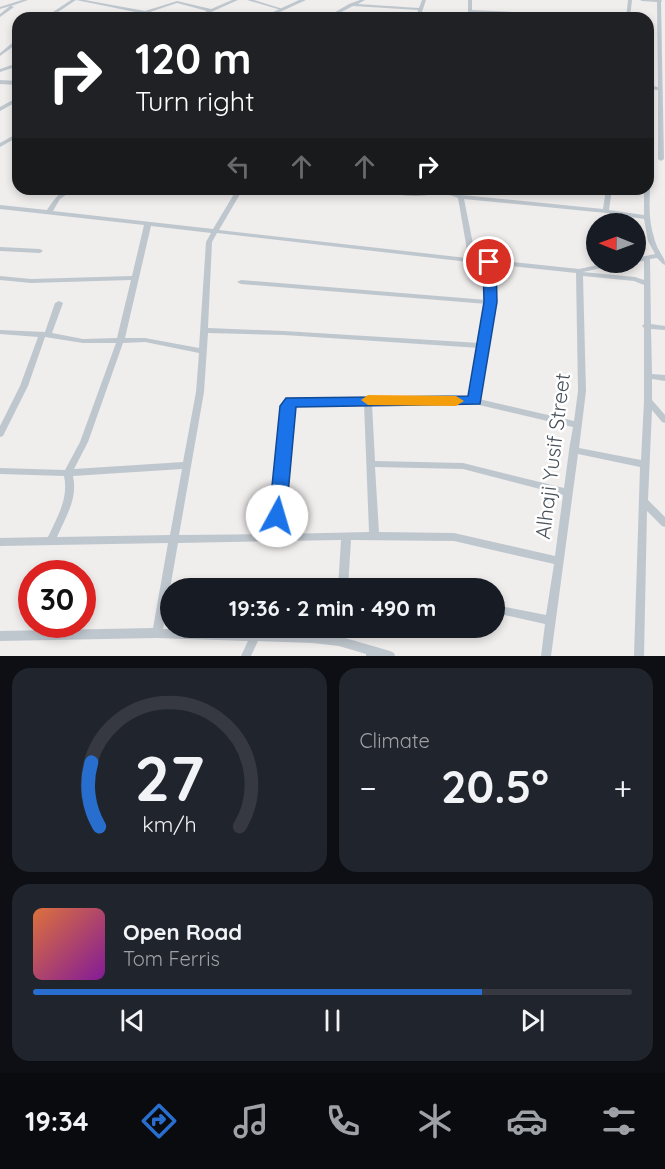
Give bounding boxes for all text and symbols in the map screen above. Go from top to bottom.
text: 120 m [135,32,252,85]
icon: right [36,36,114,114]
text: Turn right [135,84,254,118]
icon: left [222,150,255,183]
icon: ahead [285,150,318,183]
icon: ahead [348,150,381,183]
icon: right [411,150,444,183]
north arrow [586,213,646,273]
map controls [586,213,646,273]
pin [463,236,514,287]
icon: arrive [472,245,505,278]
street label: Alhaji Yusif Street [529,371,575,541]
position arrow [245,484,309,548]
speed limit sign: 30 [18,560,96,638]
text: 19:36 · 2 min · 490 m [229,594,436,622]
text: Climate [360,728,430,753]
text: 27 [134,739,204,817]
text: 20.5° [441,758,549,814]
text: − [360,767,377,808]
text: + [613,767,632,808]
text: km/h [142,811,196,837]
text: Open Road [123,918,242,946]
text: Tom Ferris [123,946,220,971]
icon: previous [116,1004,149,1037]
icon: pause [316,1004,349,1037]
icon: next [516,1004,549,1037]
icon: directions [138,1100,180,1142]
icon: music [230,1100,272,1142]
icon: phone [322,1100,364,1142]
icon: climate [414,1100,456,1142]
icon: car [506,1100,548,1142]
icon: filters [598,1100,640,1142]
text: 19:34 [25,1104,89,1138]

